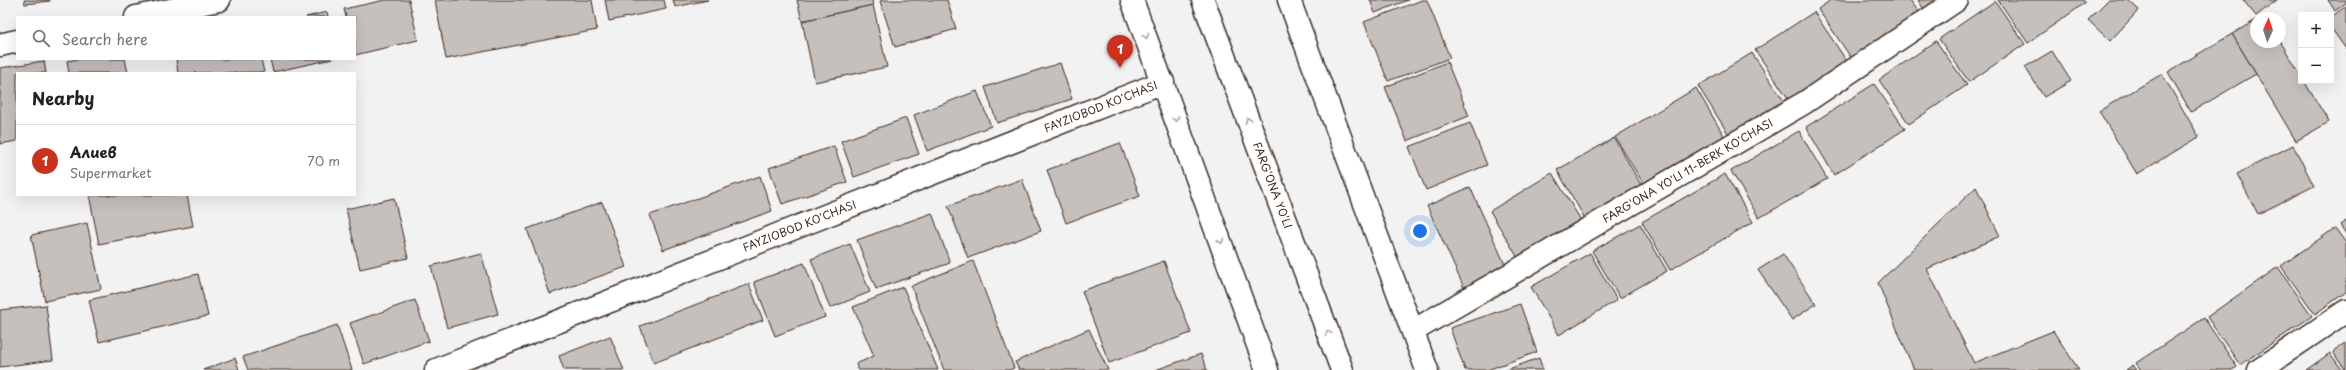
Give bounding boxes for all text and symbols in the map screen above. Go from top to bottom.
north arrow [2250,12,2286,48]
map controls [2298,12,2334,84]
button: + [2298,12,2334,48]
search box [16,16,356,60]
icon: search [30,27,52,49]
text: Search here [62,27,148,50]
one-way arrow [1141,33,1149,40]
pin: 1 [1107,35,1133,68]
button: − [2298,48,2334,84]
street label: FAYZIOBOD KO'CHASI [1041,76,1160,136]
text: Nearby [32,85,94,111]
street label: FARG'ONA YO'LI 11-BERK KO'CHASI [1599,114,1776,227]
one-way arrow [1172,115,1180,122]
one-way arrow [1245,117,1253,124]
street label: FARG'ONA YO'LI [1249,139,1297,231]
text: Алиев [70,140,117,163]
text: 1 [42,151,48,170]
text: 70 m [307,151,340,170]
text: Supermarket [70,163,152,182]
street label: FAYZIOBOD KO'CHASI [740,195,859,256]
your location [1410,221,1430,241]
one-way arrow [1216,237,1224,244]
one-way arrow [1325,330,1333,337]

